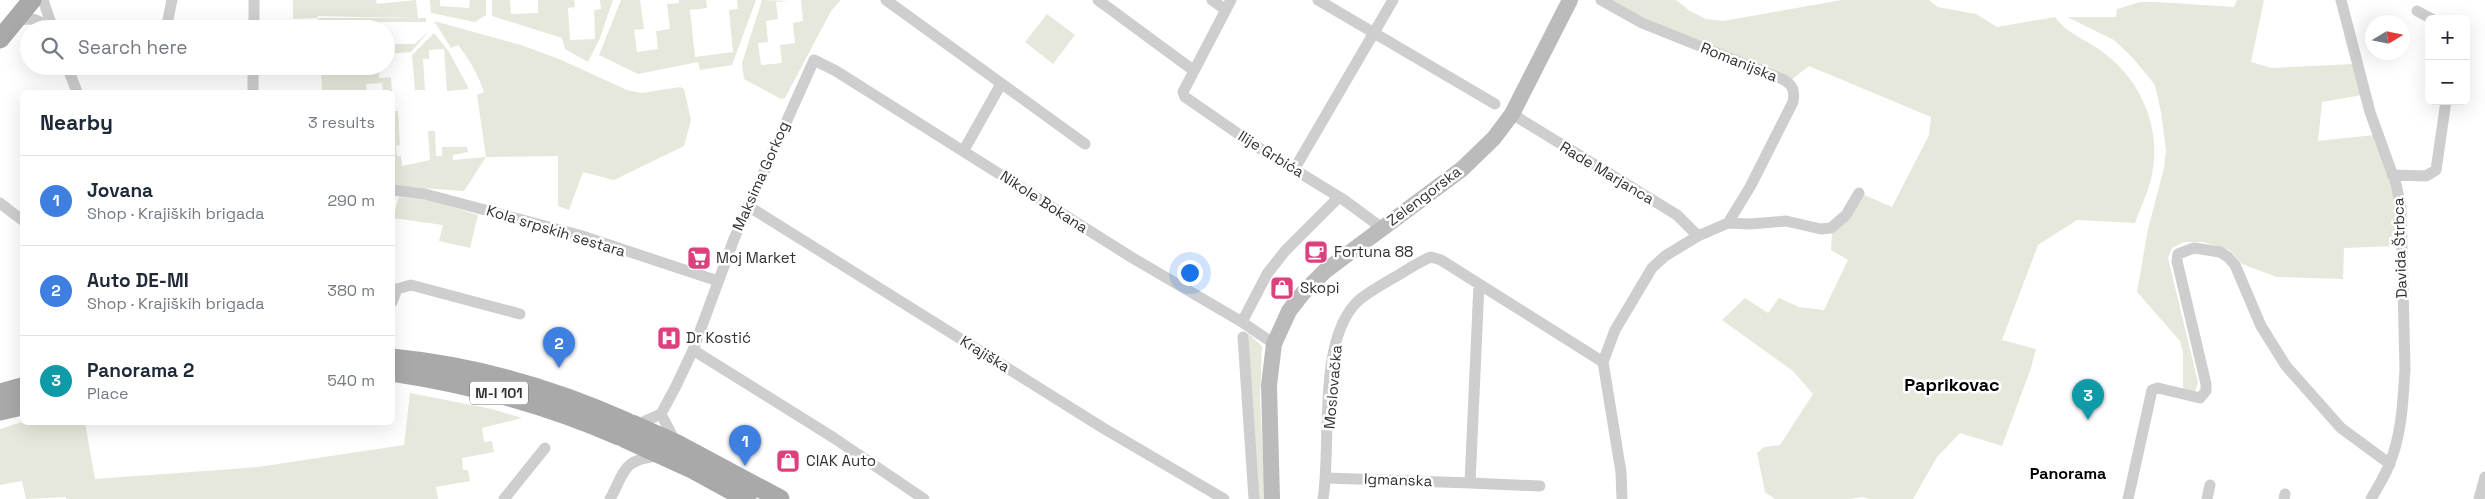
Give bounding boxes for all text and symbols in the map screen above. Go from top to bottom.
north arrow [2365,15,2410,60]
map controls [2425,15,2470,105]
button: + [2425,15,2470,60]
search box [20,20,395,75]
icon: search [38,34,66,62]
text: Search here [78,35,188,60]
street label: Romanijska [1698,38,1781,86]
button: − [2425,60,2470,105]
text: Nearby [40,109,113,136]
text: 3 results [308,112,375,133]
street label: Maksima Gorkog [728,118,793,233]
street label: Ilije Grbića [1235,126,1308,181]
street label: Rade Marjanca [1557,137,1658,208]
street label: Zelengorska [1383,161,1465,230]
street label: Nikole Bokana [997,166,1092,237]
text: Jovana [87,178,153,203]
text: 1 [52,190,60,211]
text: 290 m [327,190,375,211]
street label: Davida Štrbca [2388,197,2411,299]
street label: Kola srpskih sestara [484,200,628,261]
text: Shop · Krajiških brigada [87,203,265,224]
cafe icon: Fortuna 88 [1303,239,1329,265]
place label: Fortuna 88 [1334,242,1413,261]
supermarket icon: Moj Market [686,245,712,271]
place label: Moj Market [716,248,796,267]
your location [1177,260,1203,286]
text: Auto DE-MI [87,268,189,293]
shop icon: Skopi [1269,275,1295,301]
place label: Skopi [1300,278,1339,297]
text: 2 [51,280,61,301]
text: 380 m [327,280,375,301]
text: Shop · Krajiških brigada [87,293,265,314]
hospital icon: Dr Kostić [656,325,682,351]
pin: 2 [543,327,575,368]
place label: Dr Kostić [686,328,751,347]
street label: Krajiška [957,331,1014,376]
street label: Moslovačka [1319,344,1346,430]
text: Panorama 2 [87,358,194,383]
text: 3 [51,370,61,391]
text: 540 m [327,370,375,391]
district label: Paprikovac [1904,373,2000,396]
pin: 3 [2072,379,2104,420]
road number: M-I 101 [470,382,528,404]
text: Place [87,383,129,404]
pin: 1 [729,425,761,466]
shop icon: CIAK Auto [775,448,801,474]
place label: CIAK Auto [806,451,876,470]
district label: Panorama [2030,463,2106,484]
street label: Igmanska [1363,469,1433,490]

